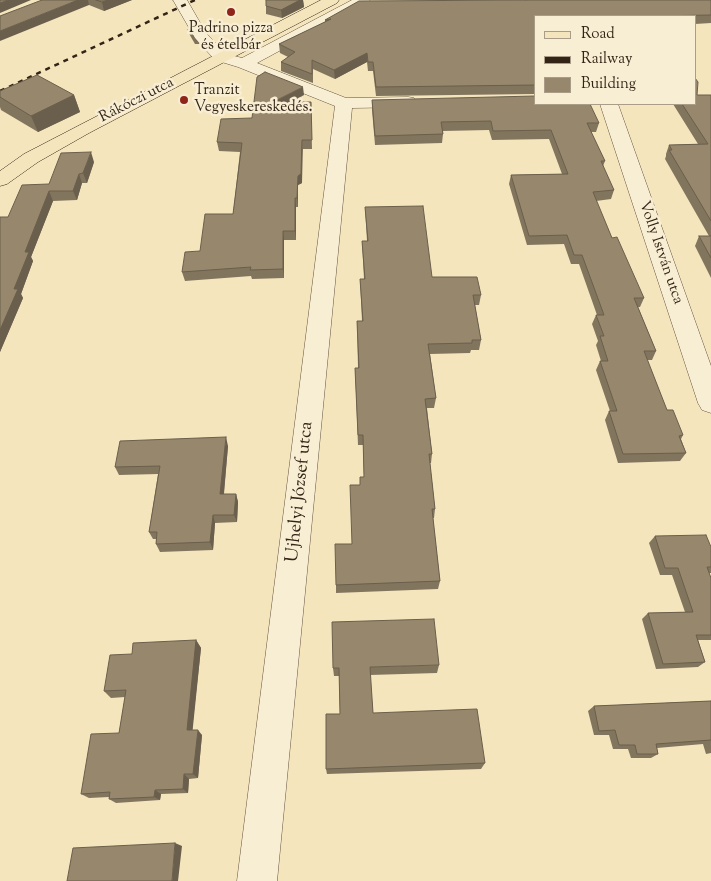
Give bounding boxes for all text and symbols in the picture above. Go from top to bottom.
marker: Padrino pizza és ételbár [225,6,237,18]
legend [534,15,696,105]
place label: Padrino pizza és ételbár [189,20,273,55]
text: Road [581,24,615,45]
text: Railway [581,49,632,70]
text: Building [581,74,636,95]
street label: Rákóczi utca [97,75,177,127]
place label: Tranzit Vegyeskereskedés. [194,82,312,117]
marker: Tranzit Vegyeskereskedés. [178,94,190,106]
street label: Volly István utca [634,199,686,307]
street label: Ujhelyi József utca [283,421,319,563]

